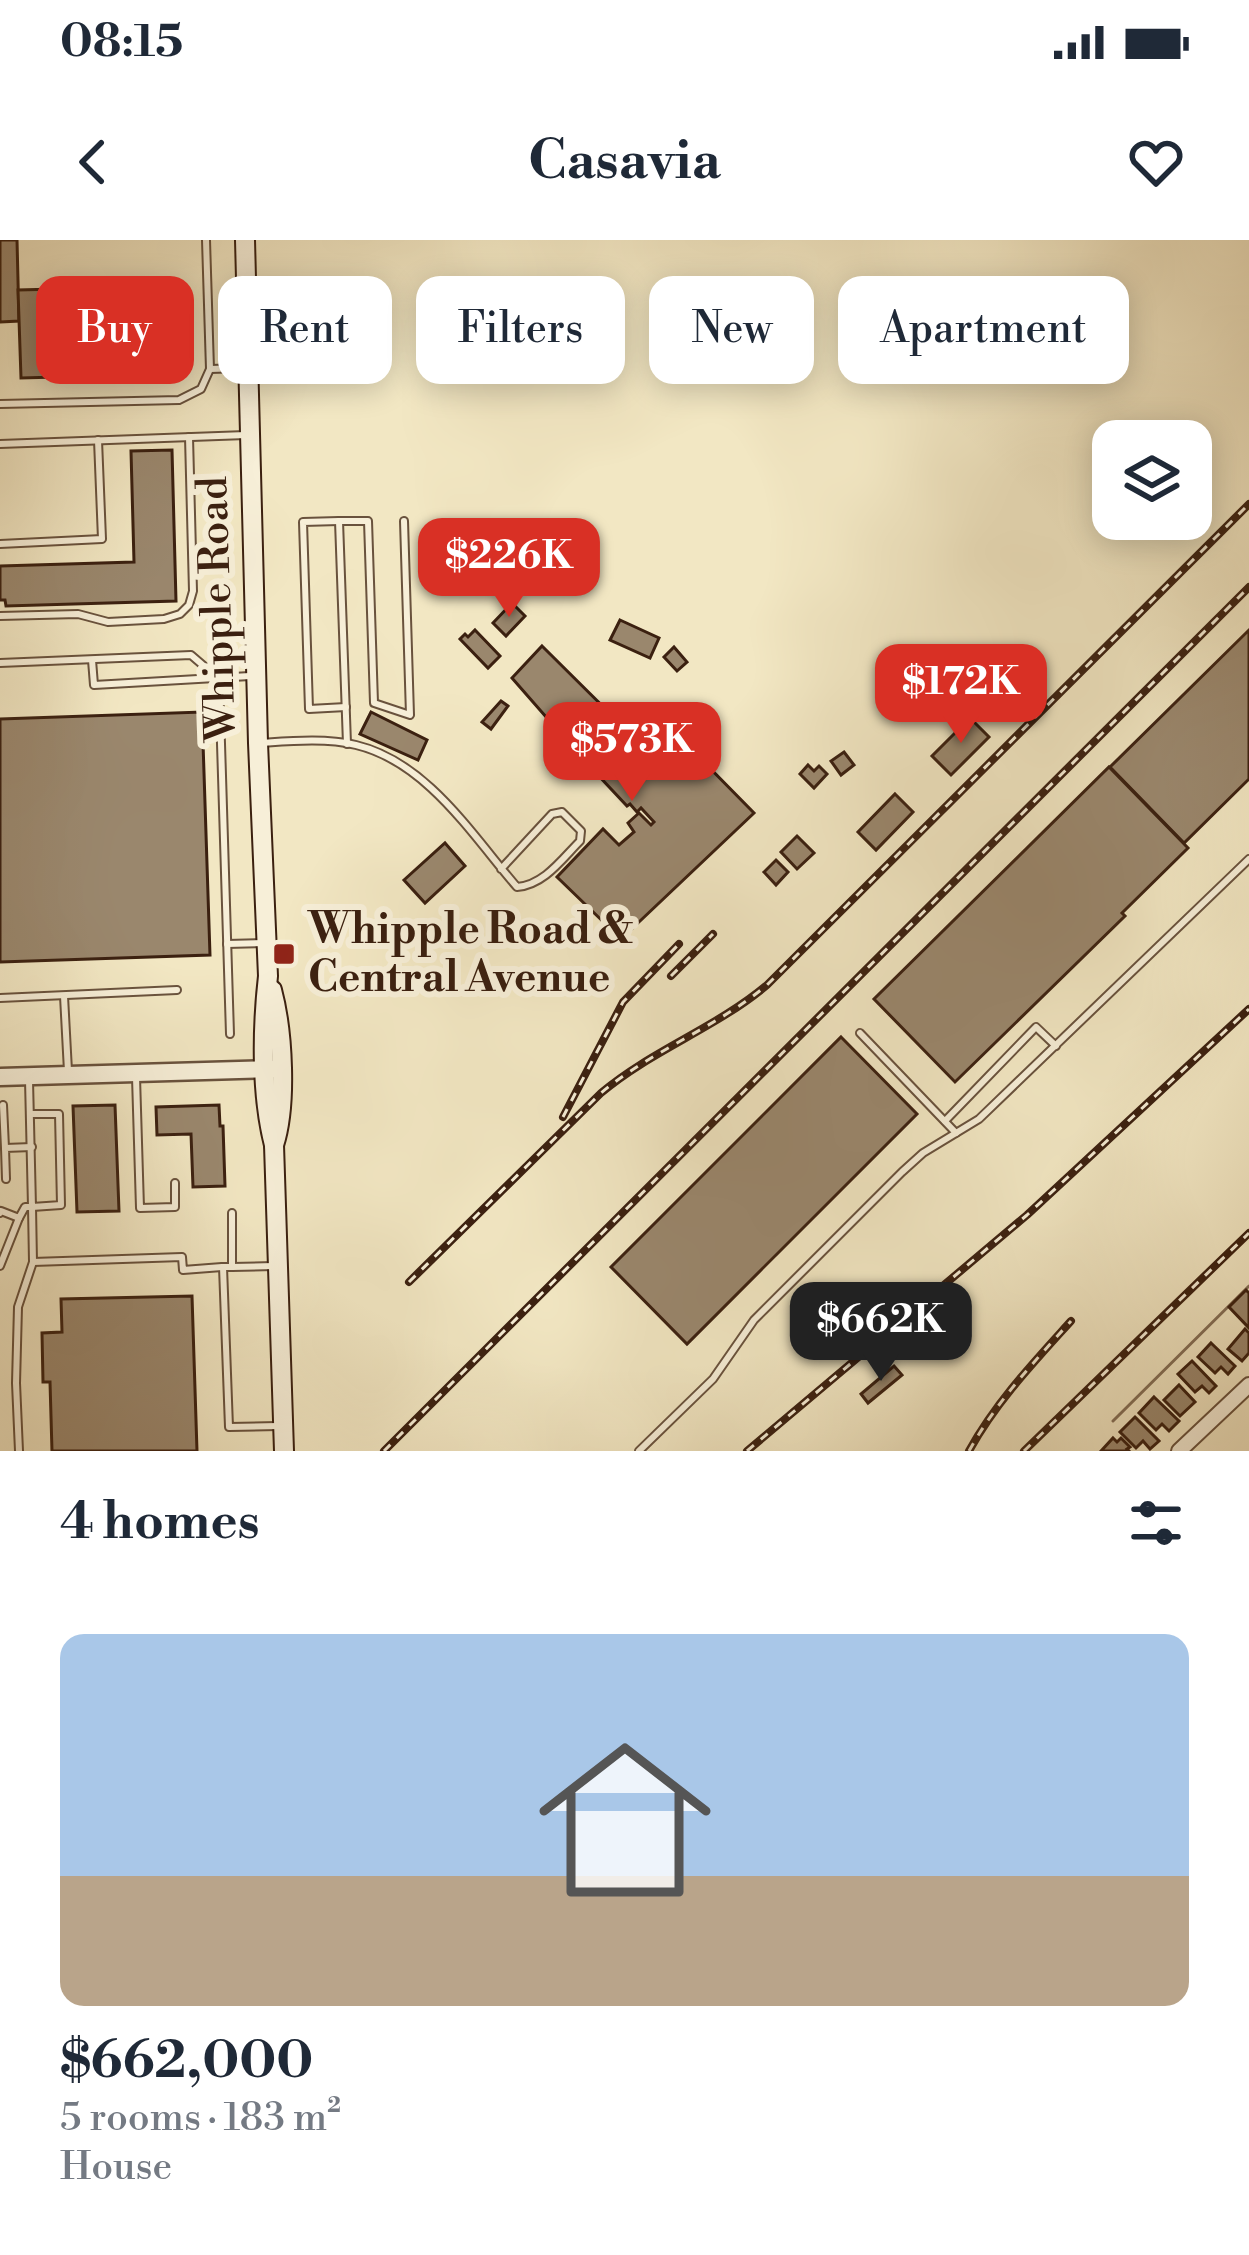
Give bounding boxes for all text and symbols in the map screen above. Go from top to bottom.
text: 08:15 [60,14,183,71]
text: Casavia [528,128,721,196]
icon: back [60,129,126,195]
icon: heart [1123,129,1189,195]
chip: Buy [36,276,194,384]
chip: Rent [218,276,392,384]
chip: Filters [416,276,625,384]
chip: New [649,276,814,384]
chip: Apartment [838,276,1129,384]
map controls [1092,420,1212,540]
button: layers [1092,420,1212,540]
street label: Whipple Road [187,475,249,744]
pin: $226K [425,518,593,620]
text: $226K [445,532,573,581]
pin: $172K [877,644,1045,746]
text: $172K [902,658,1020,707]
pin: $573K [548,702,716,804]
text: $573K [570,716,694,765]
place label: Whipple Road & Central Avenue [307,904,633,1005]
marker: Whipple Road & Central Avenue [271,941,297,967]
pin: $662K [797,1282,965,1384]
text: $662K [817,1296,945,1345]
icon: filters [1123,1490,1189,1556]
text: 4 homes [60,1491,260,1555]
icon: home [517,1712,733,1928]
text: $662,000 [60,2030,313,2094]
text: 5 rooms · 183 m² [60,2094,341,2143]
text: House [60,2143,172,2192]

